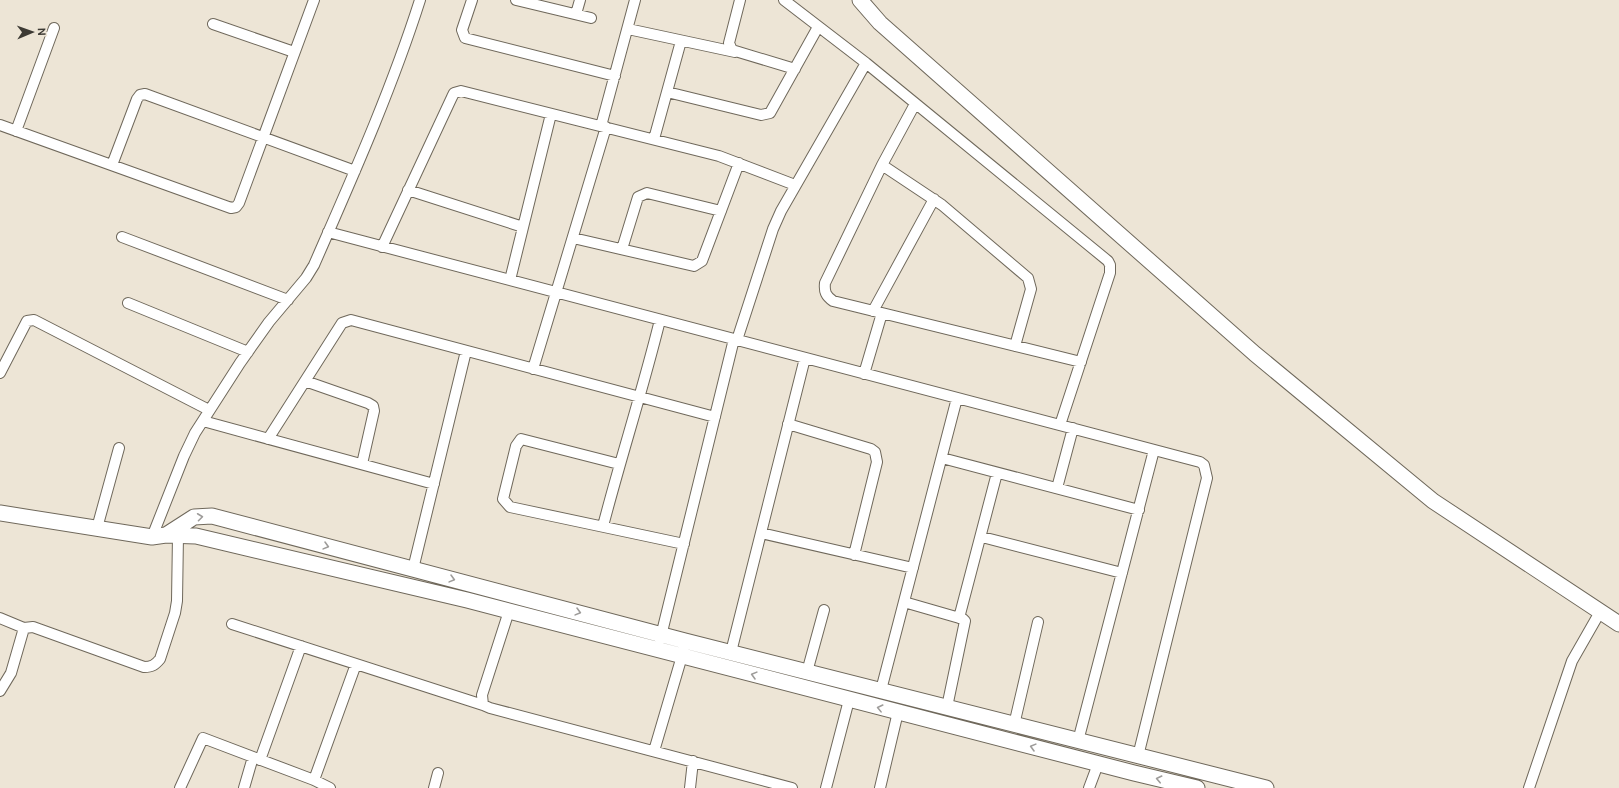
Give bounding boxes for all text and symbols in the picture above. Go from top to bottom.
north arrow [12,12,52,52]
text: N [36,27,48,36]
one-way arrow [197,513,203,522]
one-way arrow [323,542,329,550]
one-way arrow [449,575,455,583]
one-way arrow [574,608,581,616]
one-way arrow [751,671,758,680]
one-way arrow [877,704,884,712]
one-way arrow [1030,743,1037,752]
one-way arrow [1156,776,1162,784]

